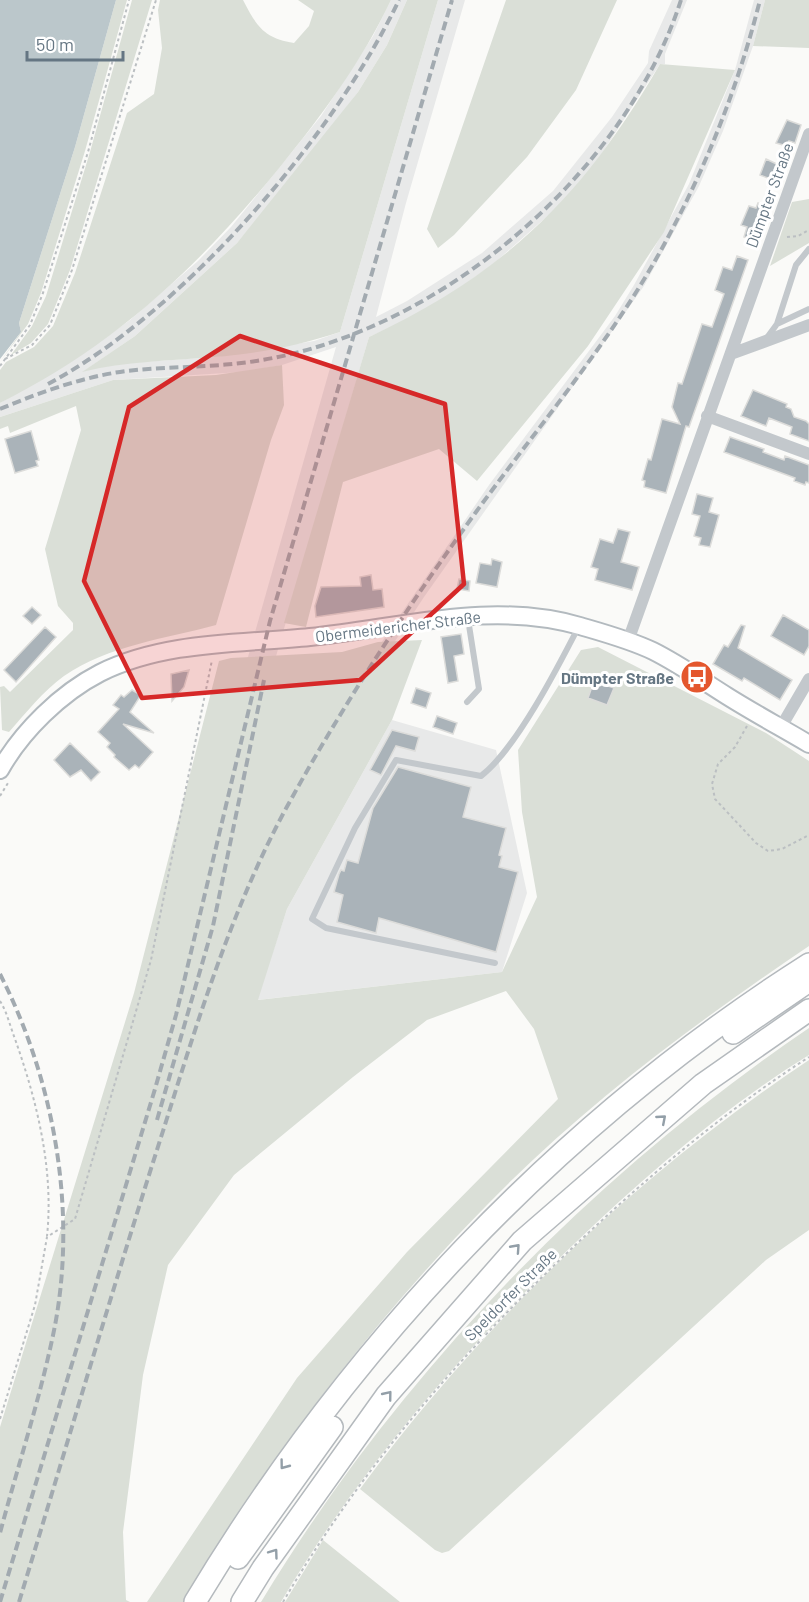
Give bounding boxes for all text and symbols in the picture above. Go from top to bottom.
scale bar [27,24,123,62]
text: 50 m [36,33,74,55]
street label: Dümpter Straße [741,140,797,250]
street label: Obermeidericher Straße [314,606,482,646]
bus stop icon: Dümpter Straße [679,659,715,695]
place label: Dümpter Straße [561,668,674,687]
one-way arrow [655,1115,666,1126]
street label: Speldorfer Straße [460,1244,560,1344]
one-way arrow [509,1244,520,1255]
one-way arrow [381,1391,392,1402]
one-way arrow [280,1459,291,1470]
one-way arrow [266,1548,277,1559]

